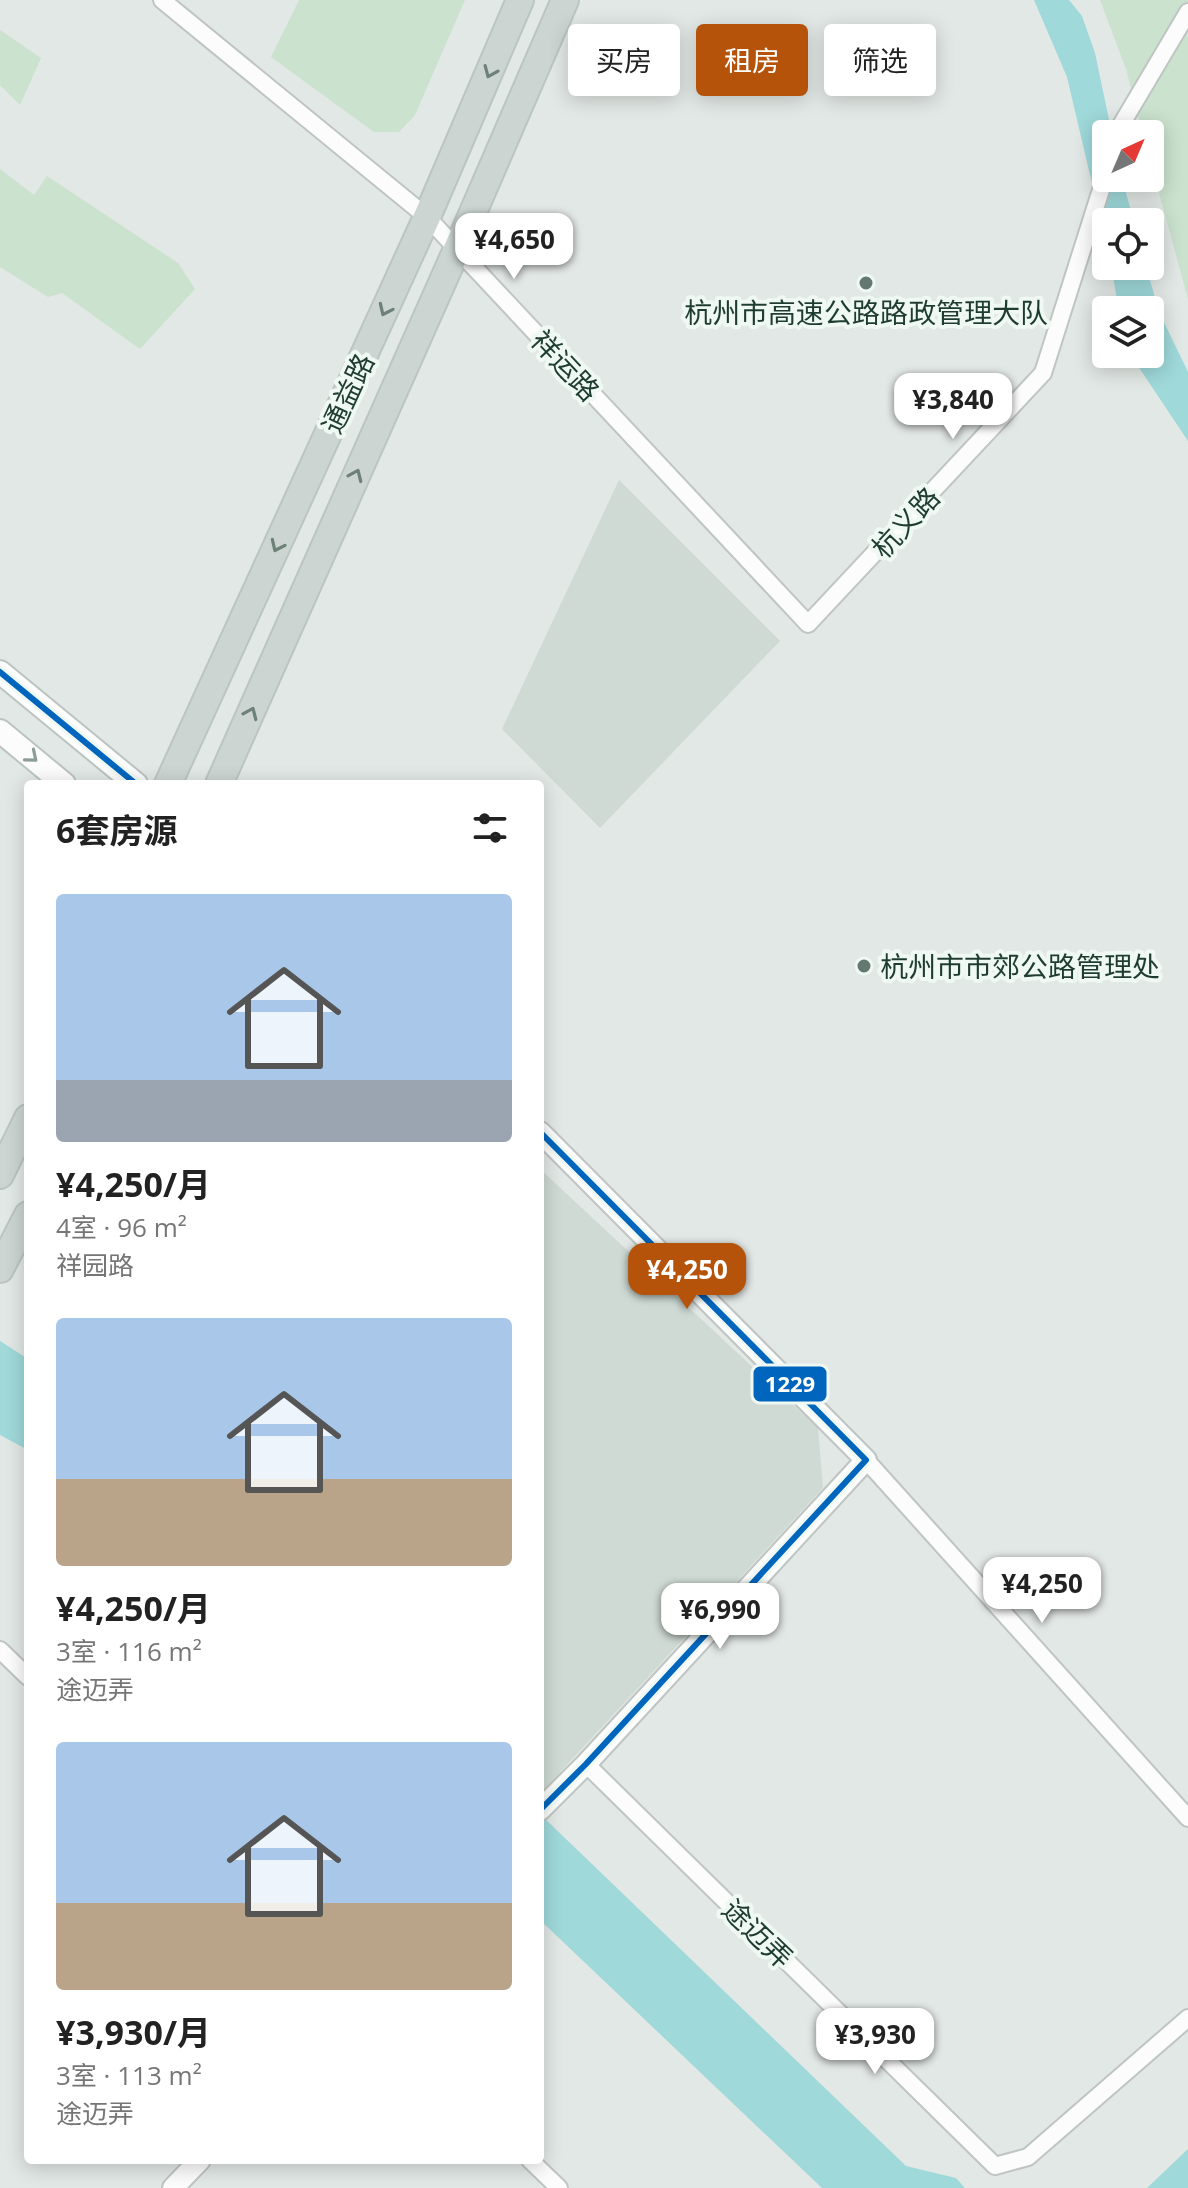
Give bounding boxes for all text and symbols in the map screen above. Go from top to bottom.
chip: 买房 [568,24,680,96]
chip: 租房 [696,24,808,96]
chip: 筛选 [824,24,936,96]
one-way arrow [483,64,499,78]
north arrow [1092,120,1164,192]
map controls [1092,120,1164,368]
button: locate [1092,208,1164,280]
pin: ¥4,650 [449,213,579,281]
text: ¥4,650 [473,221,555,257]
marker: 杭州市高速公路路政管理大队 [857,274,875,292]
place label: 杭州市高速公路路政管理大队 [684,293,1048,331]
button: layers [1092,296,1164,368]
one-way arrow [379,301,395,316]
street label: 祥运路 [523,321,609,409]
street label: 通益路 [312,347,382,439]
pin: ¥3,840 [888,373,1018,441]
text: ¥3,840 [912,381,994,417]
one-way arrow [347,469,363,483]
street label: 杭义路 [862,478,948,566]
one-way arrow [271,538,287,552]
one-way arrow [241,707,257,721]
one-way arrow [23,747,37,762]
icon: filters [468,806,512,850]
text: 6套房源 [56,807,177,853]
icon: home [212,946,356,1090]
place label: 杭州市市郊公路管理处 [880,947,1160,985]
marker: 杭州市市郊公路管理处 [855,957,873,975]
text: ¥4,250/月 [56,1161,211,1207]
text: 4室 · 96 m² [56,1209,187,1245]
pin: ¥4,250 [622,1243,752,1311]
text: 祥园路 [56,1247,134,1283]
text: ¥4,250 [646,1251,728,1287]
line badge: 1229 [752,1365,828,1403]
text: 1229 [765,1368,815,1398]
icon: home [212,1370,356,1514]
pin: ¥4,250 [977,1557,1107,1625]
text: ¥4,250 [1001,1565,1083,1601]
pin: ¥6,990 [655,1583,785,1651]
text: ¥4,250/月 [56,1585,211,1631]
text: ¥6,990 [679,1591,761,1627]
text: 3室 · 116 m² [56,1633,202,1669]
text: 途迈弄 [56,1671,134,1707]
icon: home [212,1794,356,1938]
street label: 途迈弄 [715,1890,801,1976]
pin: ¥3,930 [810,2008,940,2076]
text: ¥3,930/月 [56,2009,211,2055]
text: ¥3,930 [834,2016,916,2052]
text: 3室 · 113 m² [56,2057,202,2093]
text: 途迈弄 [56,2095,134,2131]

